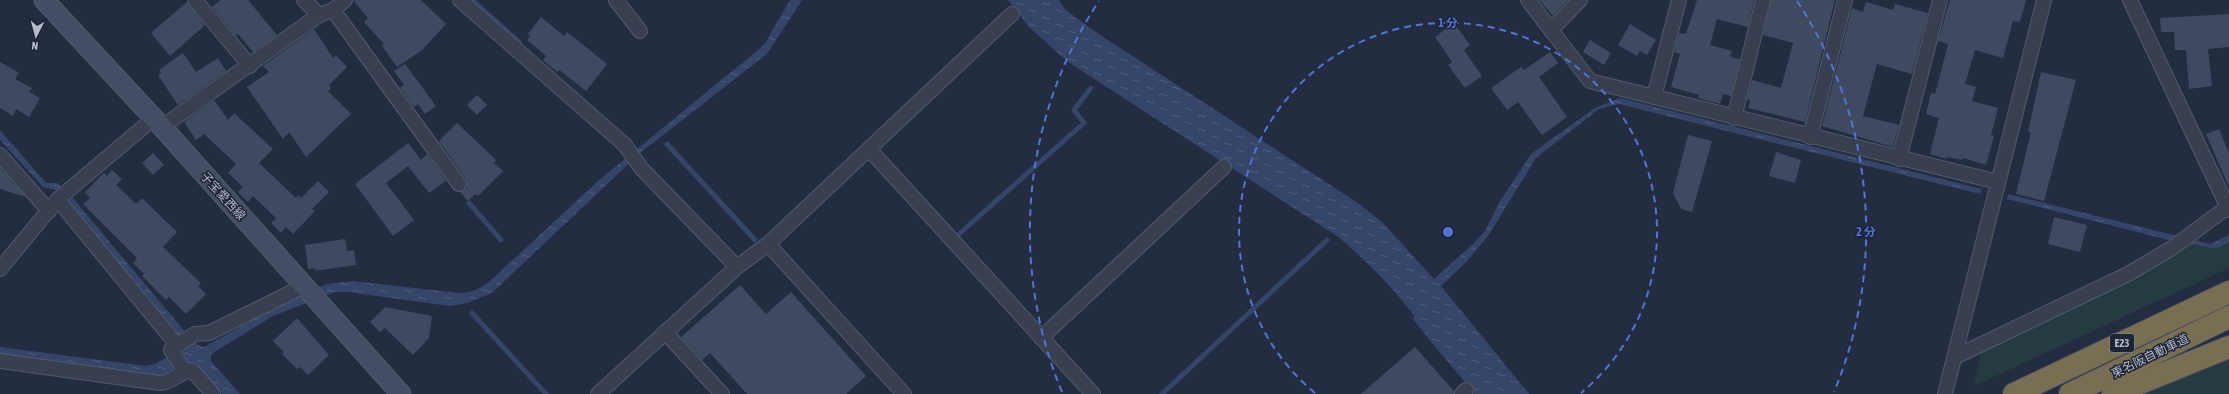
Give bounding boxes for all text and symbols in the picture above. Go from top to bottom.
north arrow [16,16,56,56]
text: 1 分 [1438,16,1458,30]
text: N [31,40,39,52]
street label: 子宝愛西線 [198,169,248,223]
centre of rings [1441,225,1455,239]
text: 2 分 [1856,225,1876,239]
street label: 東名阪自動車道 [2109,331,2191,381]
road number: E23 [2110,334,2134,352]

